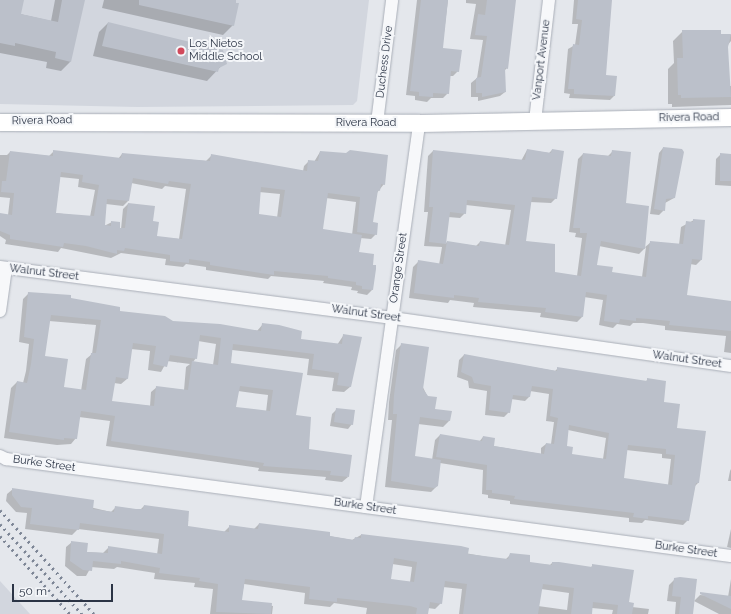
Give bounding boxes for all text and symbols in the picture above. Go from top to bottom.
street label: Vanport Avenue [530,19,554,101]
street label: Duchess Drive [374,25,396,99]
place label: Los Nietos Middle School [189,38,262,64]
marker: Los Nietos Middle School [176,46,186,56]
street label: Rivera Road [659,111,719,125]
street label: Rivera Road [12,114,72,128]
street label: Rivera Road [336,116,396,130]
street label: Orange Street [388,232,410,304]
street label: Walnut Street [9,262,79,284]
street label: Walnut Street [330,303,402,325]
street label: Walnut Street [651,349,723,371]
street label: Burke Street [12,453,76,475]
street label: Burke Street [333,496,397,518]
street label: Burke Street [654,539,718,561]
scale bar [14,576,115,602]
text: 50 m [19,584,47,598]

